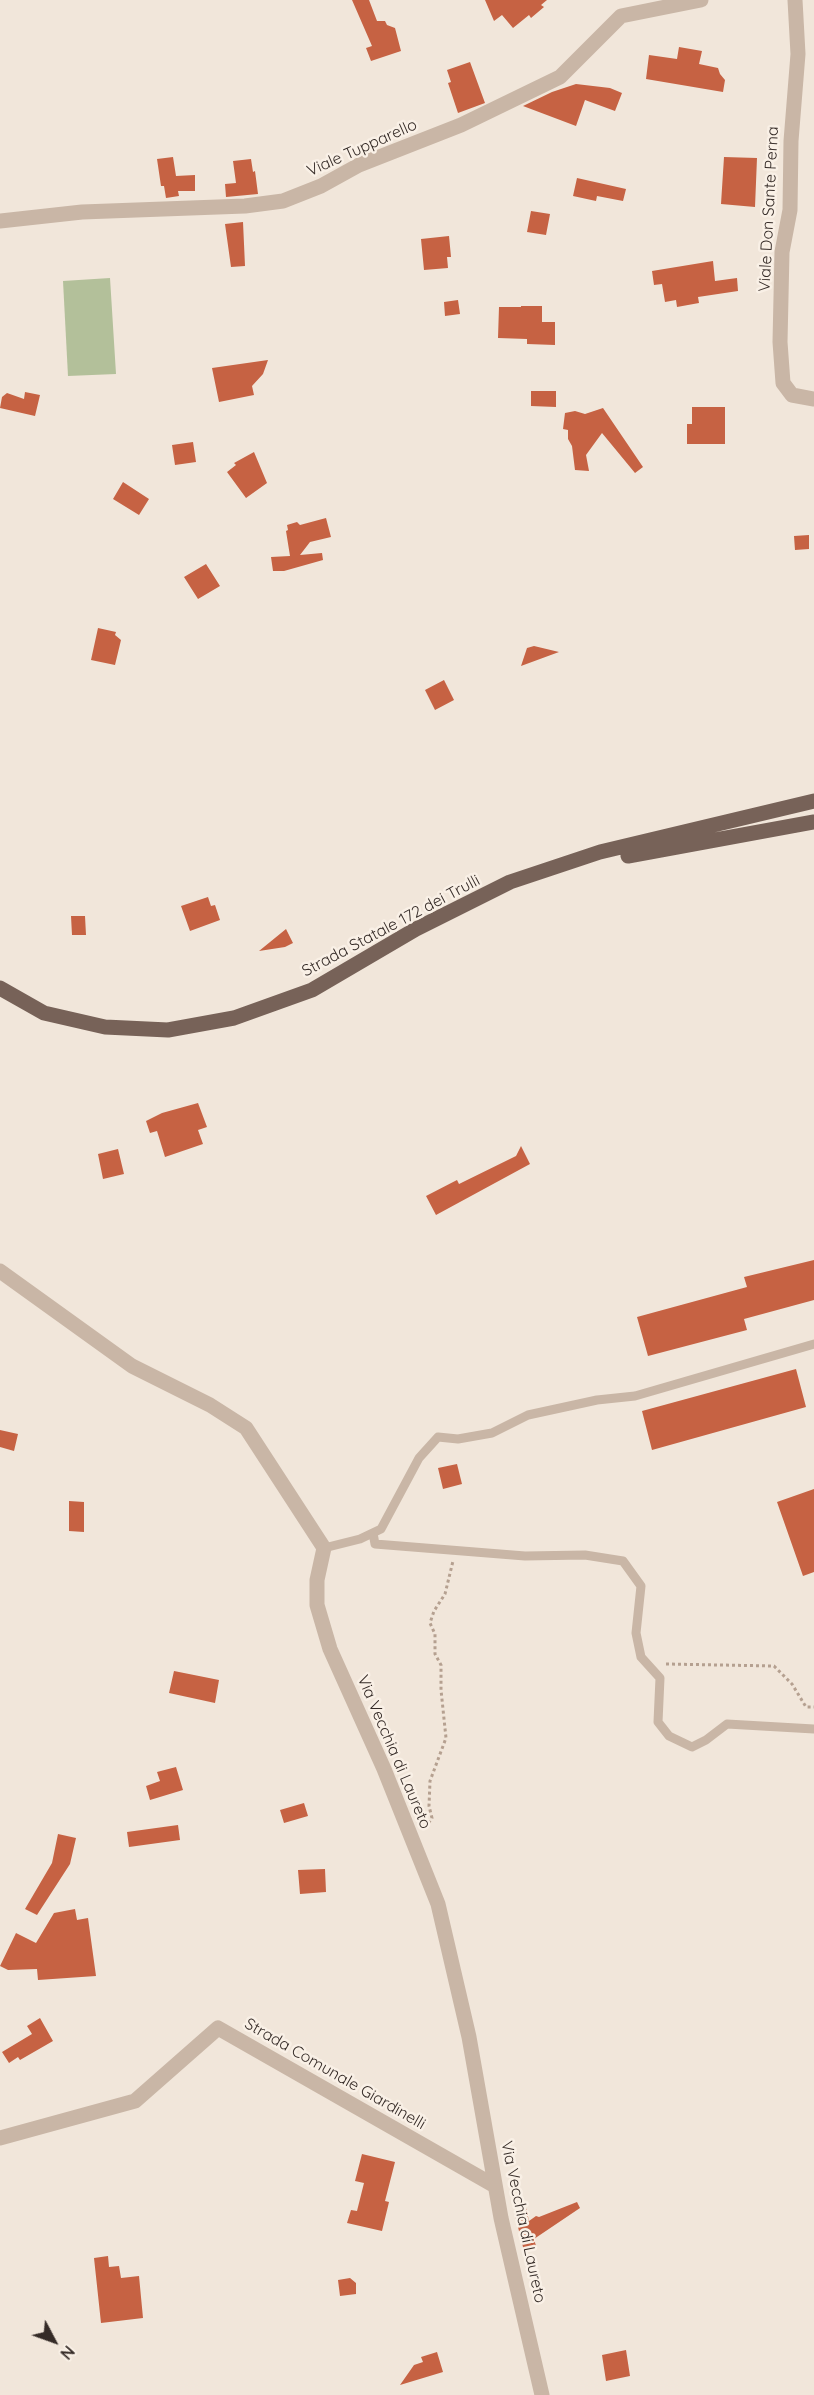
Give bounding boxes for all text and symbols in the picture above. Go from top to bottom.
street label: Viale Tupparello [304,115,420,181]
street label: Viale Don Sante Perna [755,126,783,292]
street label: Strada Statale 172 dei Trulli [299,871,483,981]
street label: Via Vecchia di Laureto [353,1672,435,1832]
street label: Strada Comunale Giardinelli [241,2014,429,2134]
street label: Via Vecchia di Laureto [496,2139,550,2305]
north arrow [24,2311,84,2371]
text: N [56,2342,79,2364]

